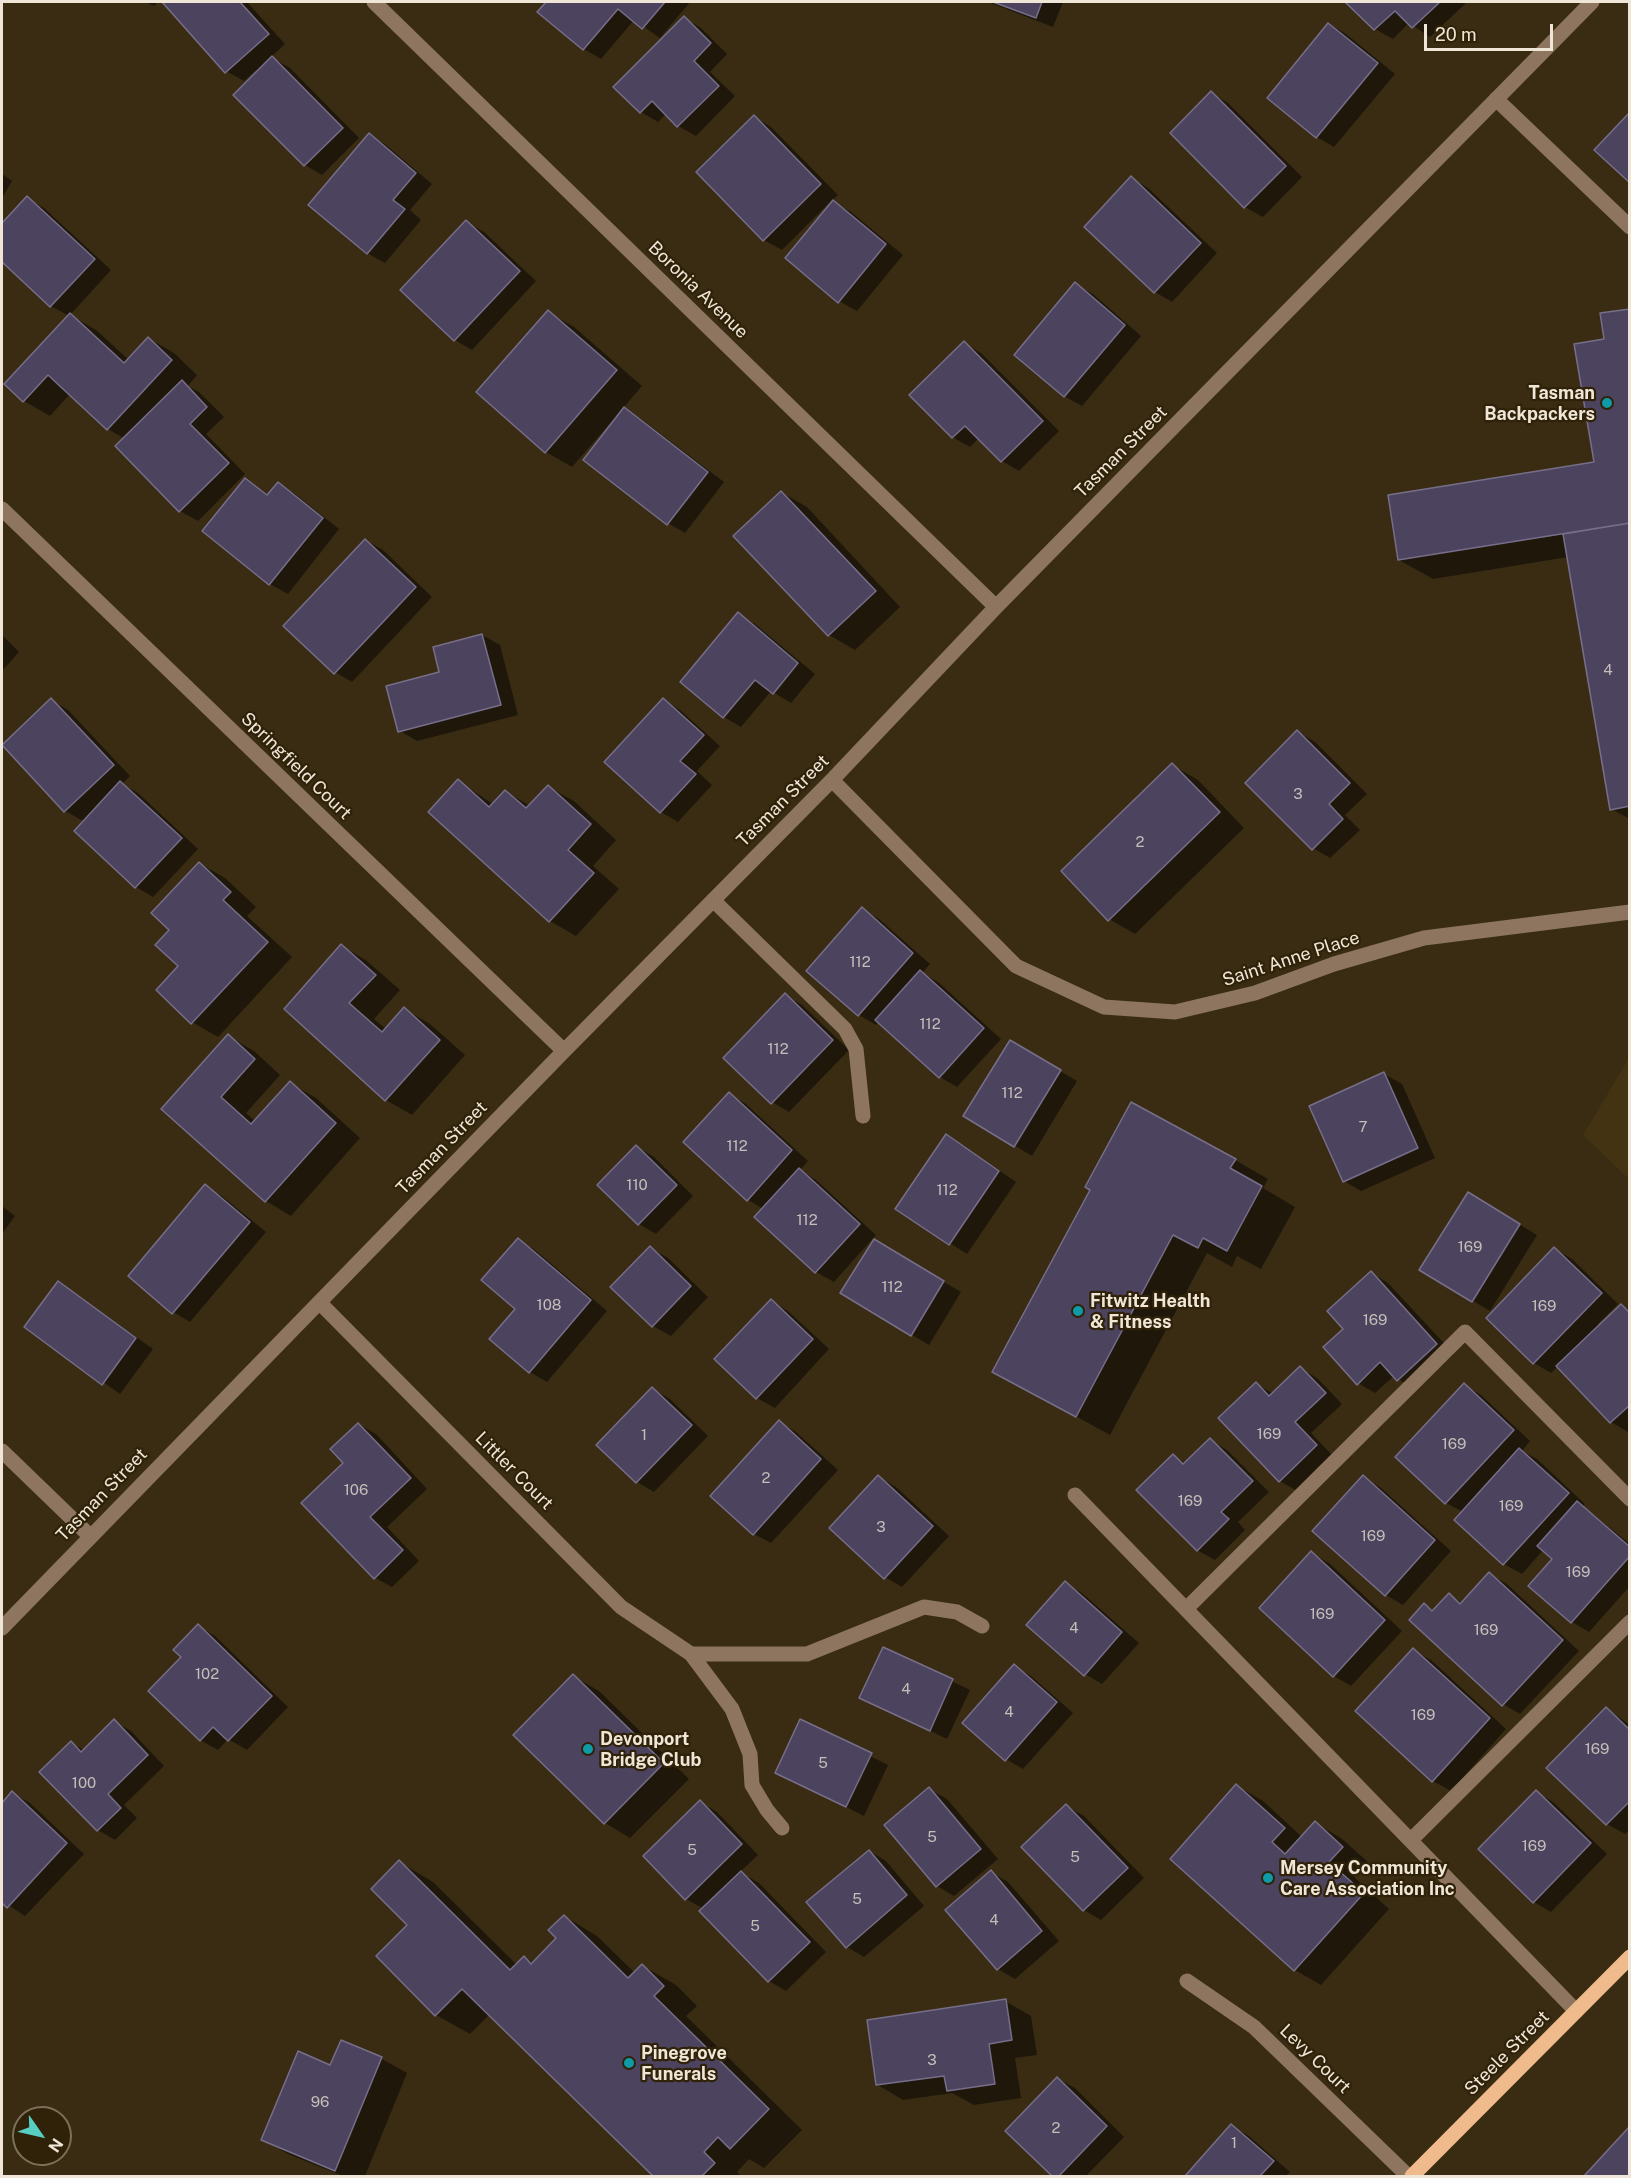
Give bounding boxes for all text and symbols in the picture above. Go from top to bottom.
scale bar [1427,12,1556,50]
text: 20 m [1435,24,1477,45]
street label: Boronia Avenue [644,237,752,343]
place label: Tasman Backpackers [1484,382,1595,424]
marker: Tasman Backpackers [1600,396,1614,410]
street label: Tasman Street [1070,401,1172,503]
house number: 4 [1603,661,1613,679]
street label: Springfield Court [236,708,356,824]
street label: Tasman Street [732,750,834,852]
house number: 3 [1293,785,1303,803]
house number: 2 [1136,833,1144,851]
street label: Saint Anne Place [1220,927,1362,991]
house number: 112 [849,953,871,971]
house number: 112 [919,1015,941,1033]
house number: 112 [767,1040,789,1058]
house number: 112 [1001,1084,1023,1102]
street label: Tasman Street [392,1097,492,1199]
house number: 7 [1358,1118,1368,1136]
house number: 112 [726,1137,748,1155]
house number: 110 [626,1176,648,1194]
house number: 112 [936,1181,958,1199]
house number: 112 [796,1211,818,1229]
house number: 169 [1458,1238,1482,1256]
house number: 112 [881,1278,903,1296]
place label: Fitwitz Health & Fitness [1090,1290,1210,1332]
house number: 108 [537,1296,561,1314]
house number: 169 [1532,1297,1556,1315]
marker: Fitwitz Health & Fitness [1071,1304,1085,1318]
house number: 169 [1363,1311,1387,1329]
house number: 169 [1257,1425,1281,1443]
house number: 1 [641,1426,647,1444]
street label: Littler Court [471,1428,557,1514]
house number: 169 [1442,1435,1466,1453]
street label: Tasman Street [52,1444,152,1546]
house number: 2 [762,1469,770,1487]
house number: 106 [344,1481,368,1499]
house number: 169 [1178,1492,1202,1510]
house number: 169 [1499,1497,1523,1515]
house number: 3 [876,1518,886,1536]
house number: 169 [1361,1527,1385,1545]
house number: 169 [1566,1563,1590,1581]
house number: 169 [1310,1605,1334,1623]
house number: 4 [1069,1619,1079,1637]
house number: 169 [1474,1621,1498,1639]
house number: 102 [195,1665,219,1683]
house number: 4 [901,1680,911,1698]
house number: 4 [1004,1703,1014,1721]
house number: 169 [1411,1706,1435,1724]
place label: Devonport Bridge Club [600,1728,701,1770]
house number: 169 [1585,1740,1609,1758]
marker: Devonport Bridge Club [581,1742,595,1756]
house number: 5 [818,1754,828,1772]
house number: 100 [72,1774,96,1792]
house number: 5 [927,1828,937,1846]
house number: 169 [1522,1837,1546,1855]
house number: 5 [687,1841,697,1859]
house number: 5 [1070,1848,1080,1866]
place label: Mersey Community Care Association Inc [1280,1857,1455,1900]
marker: Mersey Community Care Association Inc [1261,1871,1275,1885]
house number: 5 [852,1890,862,1908]
house number: 4 [989,1911,999,1929]
house number: 5 [750,1917,760,1935]
street label: Steele Street [1460,2006,1554,2100]
street label: Levy Court [1275,2020,1355,2098]
place label: Pinegrove Funerals [641,2042,727,2084]
house number: 3 [927,2051,937,2069]
marker: Pinegrove Funerals [622,2056,636,2070]
house number: 96 [311,2093,329,2111]
north arrow [12,2106,72,2166]
house number: 2 [1052,2119,1060,2137]
house number: 1 [1231,2134,1237,2152]
text: N [44,2135,67,2156]

